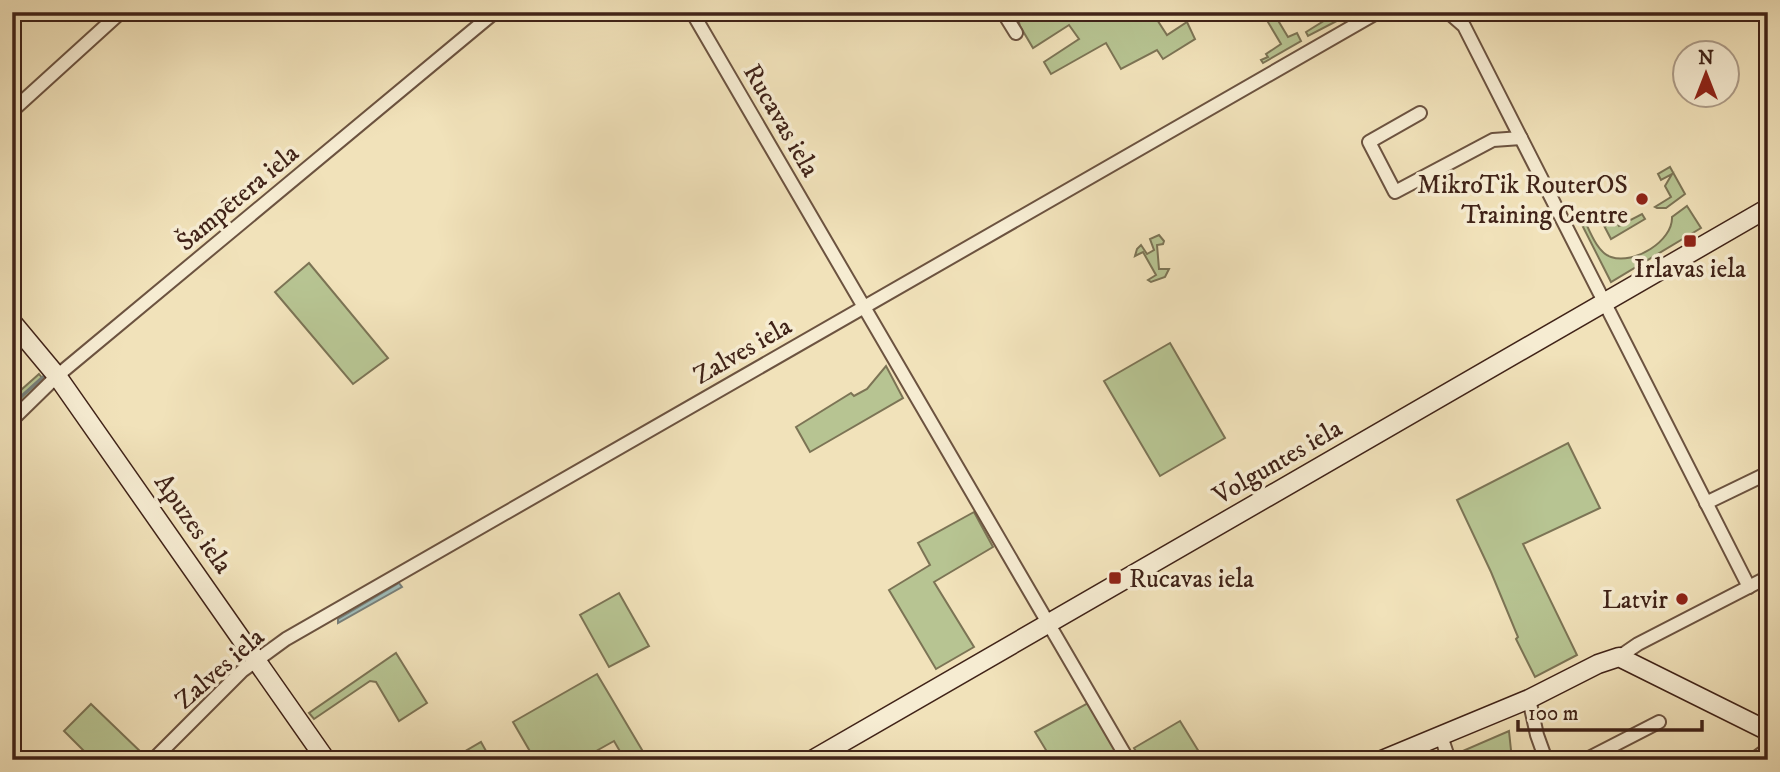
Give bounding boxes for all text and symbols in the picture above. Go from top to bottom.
north arrow [1672,38,1742,108]
text: N [1698,47,1714,70]
street label: Rucavas iela [735,58,826,183]
street label: Šampētera iela [169,137,306,259]
place label: MikroTik RouterOS Training Centre [1417,169,1628,232]
marker: MikroTik RouterOS Training Centre [1634,191,1650,207]
marker: Irlavas iela [1682,233,1698,249]
place label: Irlavas iela [1634,253,1746,286]
street label: Zalves iela [688,310,798,393]
street label: Volguntes iela [1206,412,1348,513]
street label: Apuzes iela [146,467,239,580]
place label: Rucavas iela [1129,563,1254,596]
marker: Rucavas iela [1107,570,1123,586]
place label: Latvir [1602,584,1668,617]
marker: Latvir [1674,591,1690,607]
street label: Zalves iela [168,621,272,717]
scale bar [1518,688,1701,732]
text: 100 m [1528,701,1579,727]

